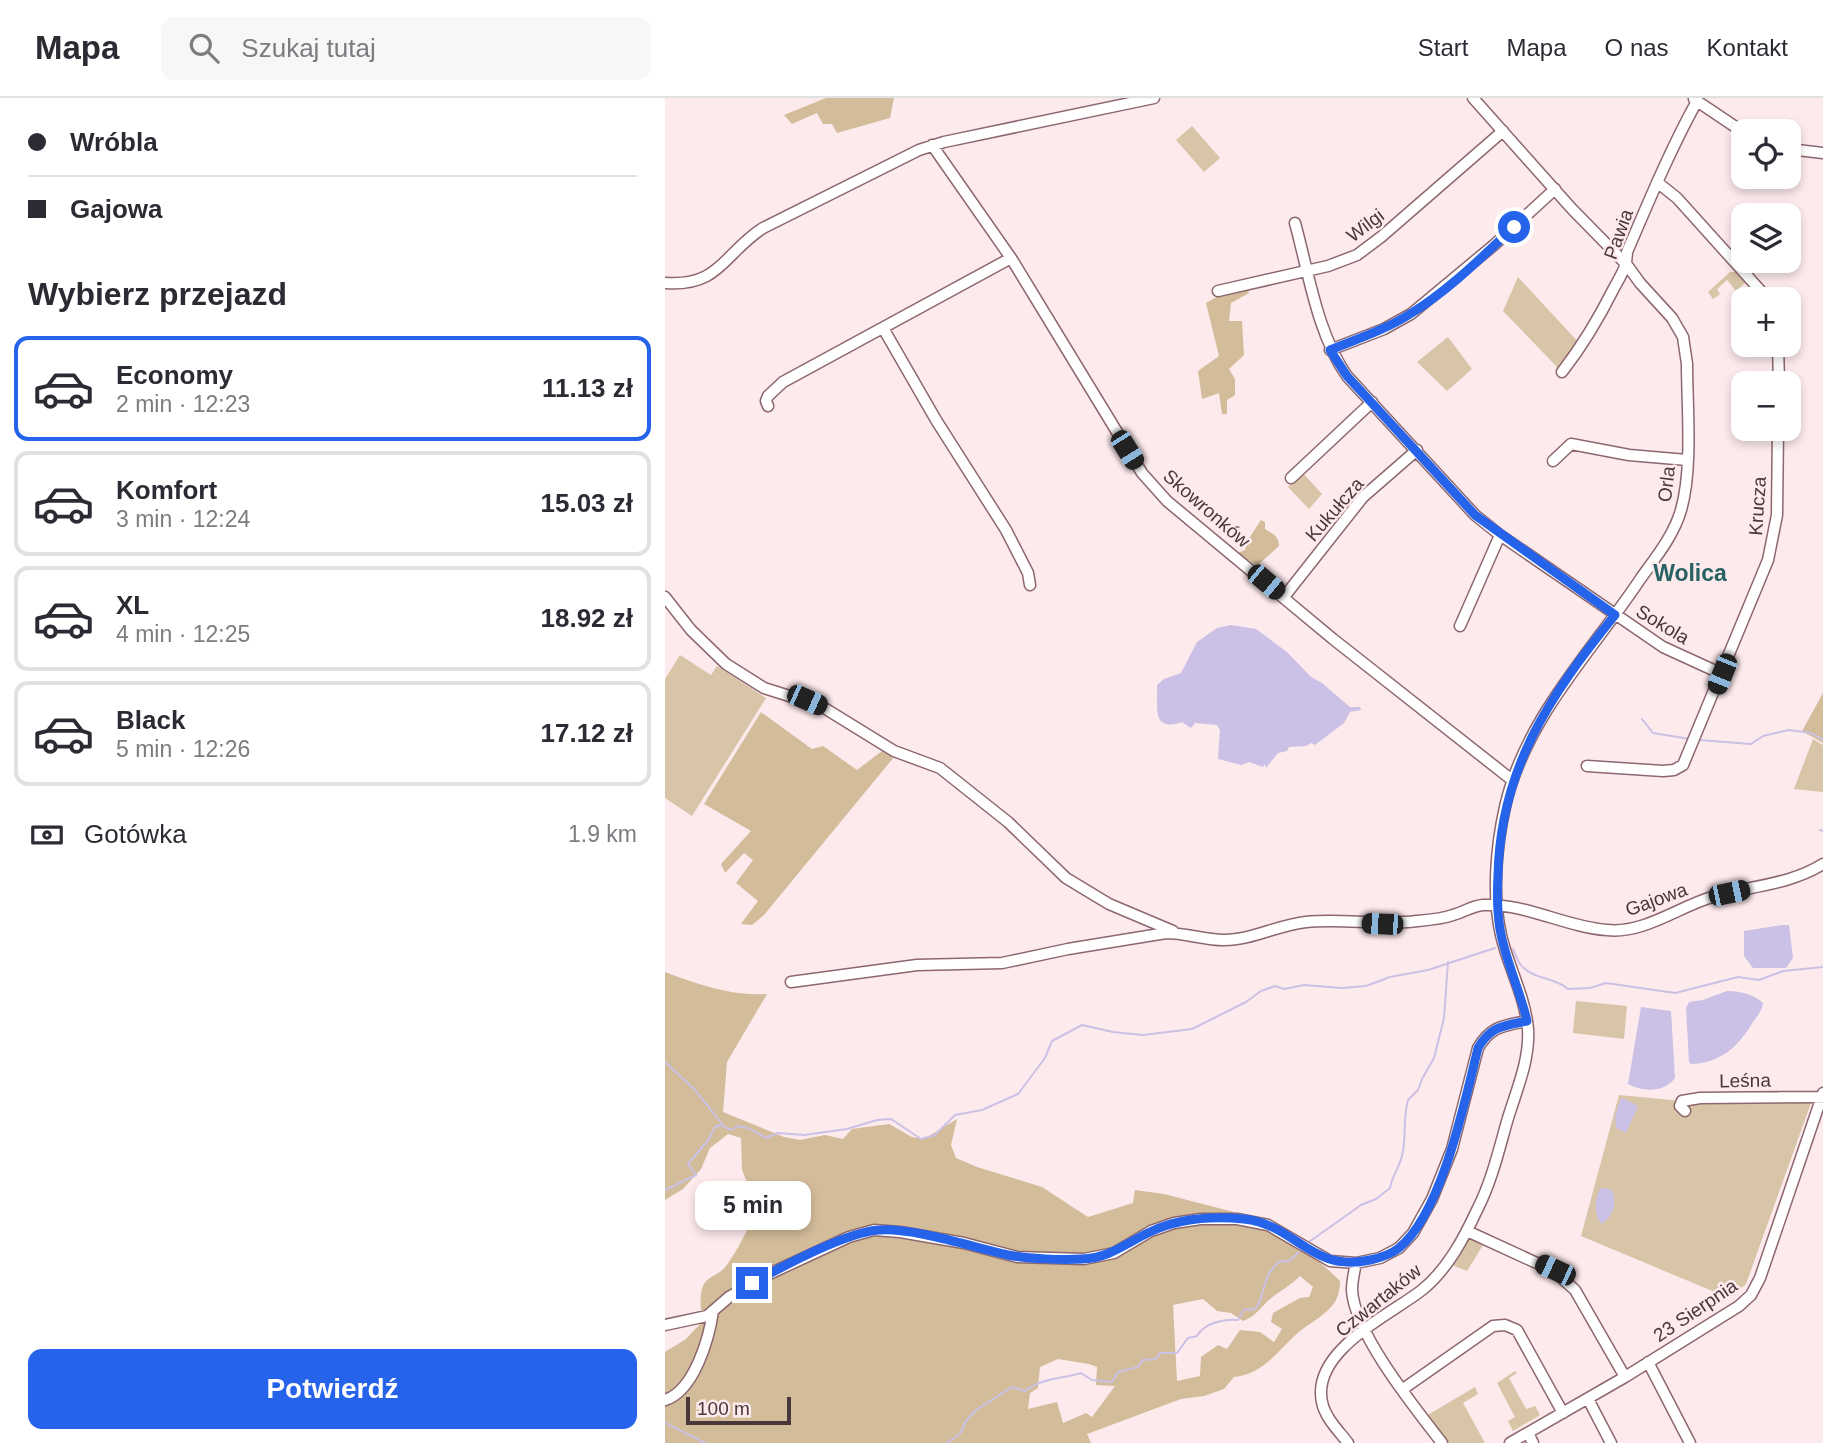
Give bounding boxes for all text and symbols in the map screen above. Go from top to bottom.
search box [161,17,651,80]
text: Mapa [35,29,119,66]
icon: search [185,29,223,67]
text: Szukaj tutaj [241,33,376,63]
text: Start [1418,34,1469,61]
text: Mapa [1507,34,1567,61]
text: O nas [1605,34,1669,61]
text: Kontakt [1707,34,1788,61]
map controls [1731,119,1801,441]
button: locate [1731,119,1801,189]
text: Wróbla [70,127,158,157]
text: Gajowa [70,194,162,224]
button: layers [1731,203,1801,273]
street label: Wilgi [1343,205,1388,246]
street label: Pawia [1600,206,1637,262]
route start [1498,211,1530,243]
text: Wybierz przejazd [28,276,287,312]
button: + [1731,287,1801,357]
icon: car [32,357,95,420]
text: Economy [116,360,233,390]
button: − [1731,371,1801,441]
text: 11.13 zł [542,373,633,403]
text: 2 min · 12:23 [116,391,250,417]
car [1107,427,1148,473]
street label: Skowronków [1159,465,1254,552]
street label: Orla [1654,465,1679,503]
icon: car [32,472,95,535]
street label: Kukułcza [1301,473,1368,545]
text: Komfort [116,475,217,505]
street label: Krucza [1745,475,1770,536]
text: 15.03 zł [540,488,633,518]
text: 3 min · 12:24 [116,506,250,532]
car [1244,560,1289,604]
district label: Wolica [1653,560,1727,586]
icon: car [32,587,95,650]
text: XL [116,590,149,620]
street label: Sokola [1632,600,1693,649]
text: 18.92 zł [540,603,633,633]
text: 4 min · 12:25 [116,621,250,647]
car [1705,651,1740,697]
car [784,682,831,718]
icon: car [32,702,95,765]
text: Black [116,705,185,735]
text: 17.12 zł [540,718,633,748]
text: 5 min · 12:26 [116,736,250,762]
icon: cash [28,816,66,854]
text: Gotówka [84,819,187,849]
text: 1.9 km [568,821,637,847]
street label: Gajowa [1622,878,1690,920]
car [1707,878,1752,908]
car [1361,913,1404,935]
street label: Leśna [1719,1070,1771,1091]
callout: 5 min [694,1182,810,1230]
text: 5 min [723,1192,783,1218]
car [1532,1252,1579,1288]
street label: Czwartaków [1331,1259,1425,1341]
route end [736,1267,768,1299]
street label: 23 Sierpnia [1650,1275,1741,1346]
button: Potwierdź [28,1349,637,1429]
scale bar [686,1394,791,1426]
text: 100 m [697,1398,750,1419]

